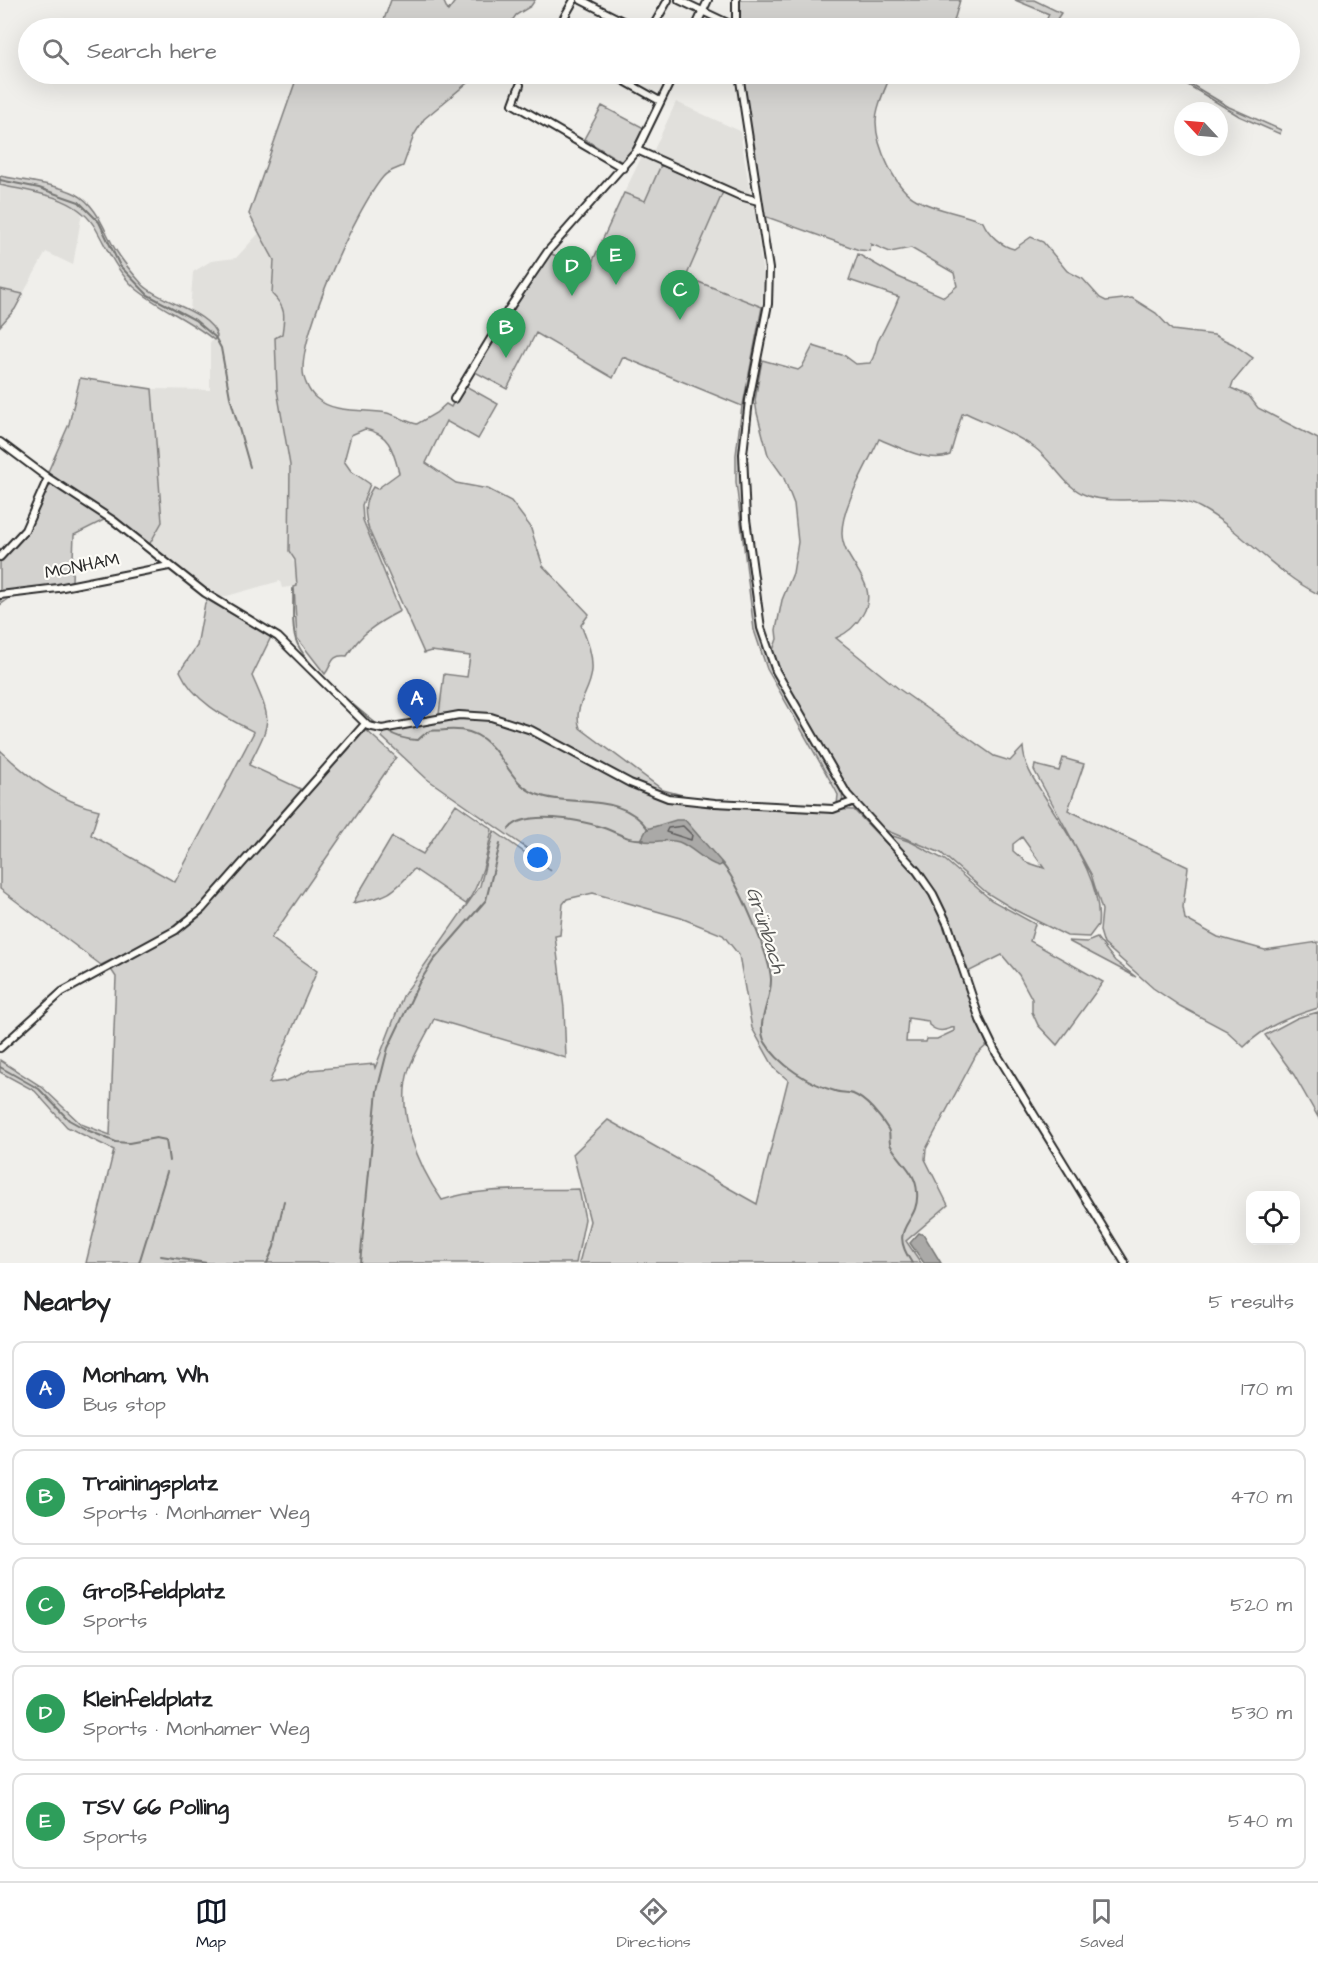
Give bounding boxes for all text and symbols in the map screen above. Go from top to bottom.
search box [18,18,1300,84]
icon: search [39,35,72,68]
text: Search here [87,36,217,67]
north arrow [1174,102,1228,156]
pin: E [596,236,636,285]
pin: D [552,246,592,296]
pin: C [660,270,700,320]
pin: B [486,308,526,358]
street label: MONHAM [43,547,122,585]
pin: A [398,680,436,729]
your location [523,843,552,872]
water label: Grünbach [739,883,793,978]
map controls [1246,1191,1300,1245]
button: locate [1246,1191,1300,1245]
text: Nearby [24,1284,111,1320]
text: 5 results [1209,1288,1294,1316]
text: Monham, Wh [83,1360,208,1391]
text: A [39,1375,52,1403]
text: 170 m [1241,1375,1292,1403]
text: Bus stop [83,1391,166,1419]
text: Trainingsplatz [83,1468,218,1499]
text: B [38,1483,53,1511]
text: 470 m [1230,1483,1292,1511]
text: Sports · Monhamer Weg [83,1499,309,1527]
text: Großfeldplatz [83,1576,225,1607]
text: C [38,1591,53,1619]
text: 520 m [1230,1591,1292,1619]
text: Sports [83,1607,147,1635]
text: Kleinfeldplatz [83,1684,212,1715]
text: D [39,1699,52,1727]
text: 530 m [1231,1699,1292,1727]
text: Sports · Monhamer Weg [83,1715,309,1743]
text: TSV 66 Polling [83,1792,229,1823]
text: E [40,1807,51,1835]
text: 540 m [1228,1807,1292,1835]
text: Sports [83,1823,147,1851]
tab: Map [195,1895,228,1953]
tab: Directions [617,1895,691,1953]
tab: Saved [1080,1895,1123,1953]

